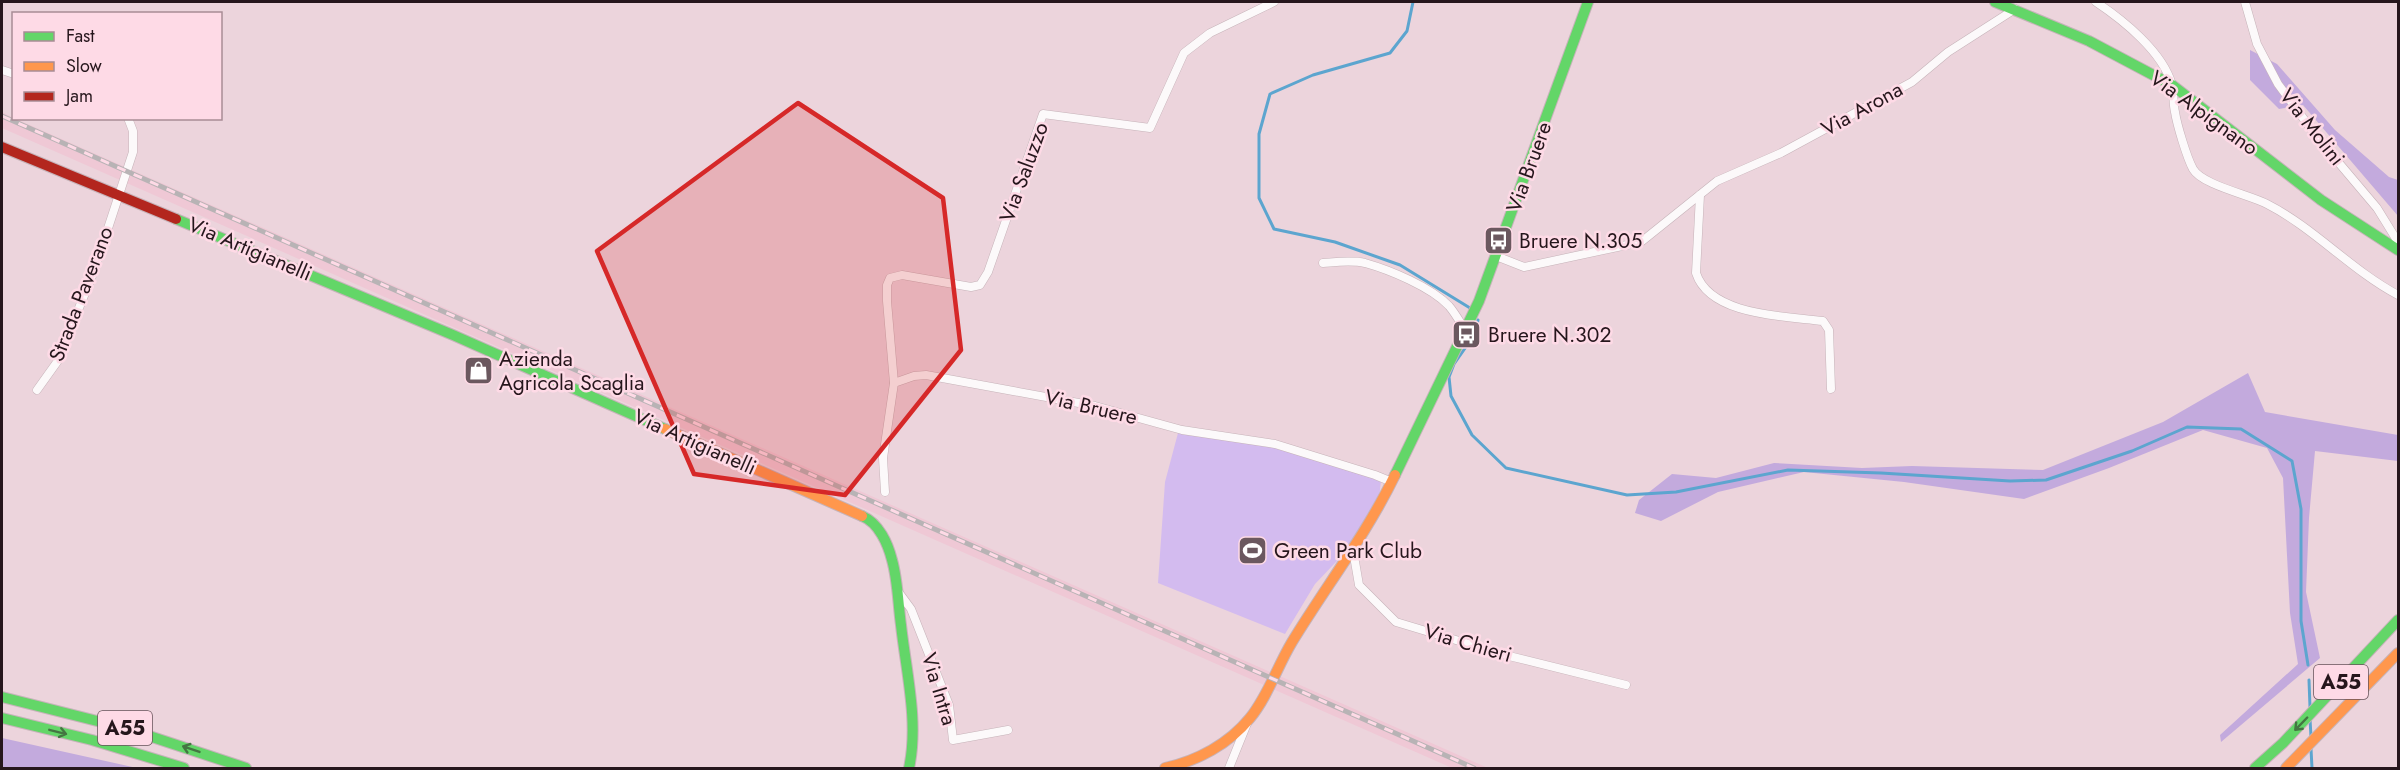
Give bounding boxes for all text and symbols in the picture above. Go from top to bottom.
legend [12,12,222,120]
text: Fast [66,23,95,49]
text: Slow [66,53,103,79]
street label: Via Alpignano [2144,63,2264,163]
street label: Via Arona [1816,74,1908,144]
street label: Via Molini [2272,82,2352,172]
text: Jam [64,83,93,109]
street label: Via Bruere [1499,117,1559,216]
street label: Via Saluzzo [992,118,1056,226]
street label: Via Artigianelli [183,209,317,289]
street label: Strada Paverano [41,222,121,366]
bus stop icon: Bruere N.305 [1482,225,1514,257]
place label: Bruere N.305 [1519,226,1642,256]
bus stop icon: Bruere N.302 [1451,319,1483,351]
place label: Bruere N.302 [1488,320,1611,350]
place label: Azienda Agricola Scaglia [499,344,644,398]
shop icon: Azienda Agricola Scaglia [462,355,494,387]
street label: Via Bruere [1042,382,1140,432]
street label: Via Artigianelli [629,401,761,483]
sports icon: Green Park Club [1237,535,1269,567]
place label: Green Park Club [1274,536,1422,566]
street label: Via Chieri [1421,616,1515,670]
street label: Via Intra [914,649,964,729]
road number: A55 [2314,665,2368,699]
road number: A55 [98,711,152,745]
one-way arrow [2294,717,2309,732]
one-way arrow [49,726,68,738]
one-way arrow [182,742,201,753]

